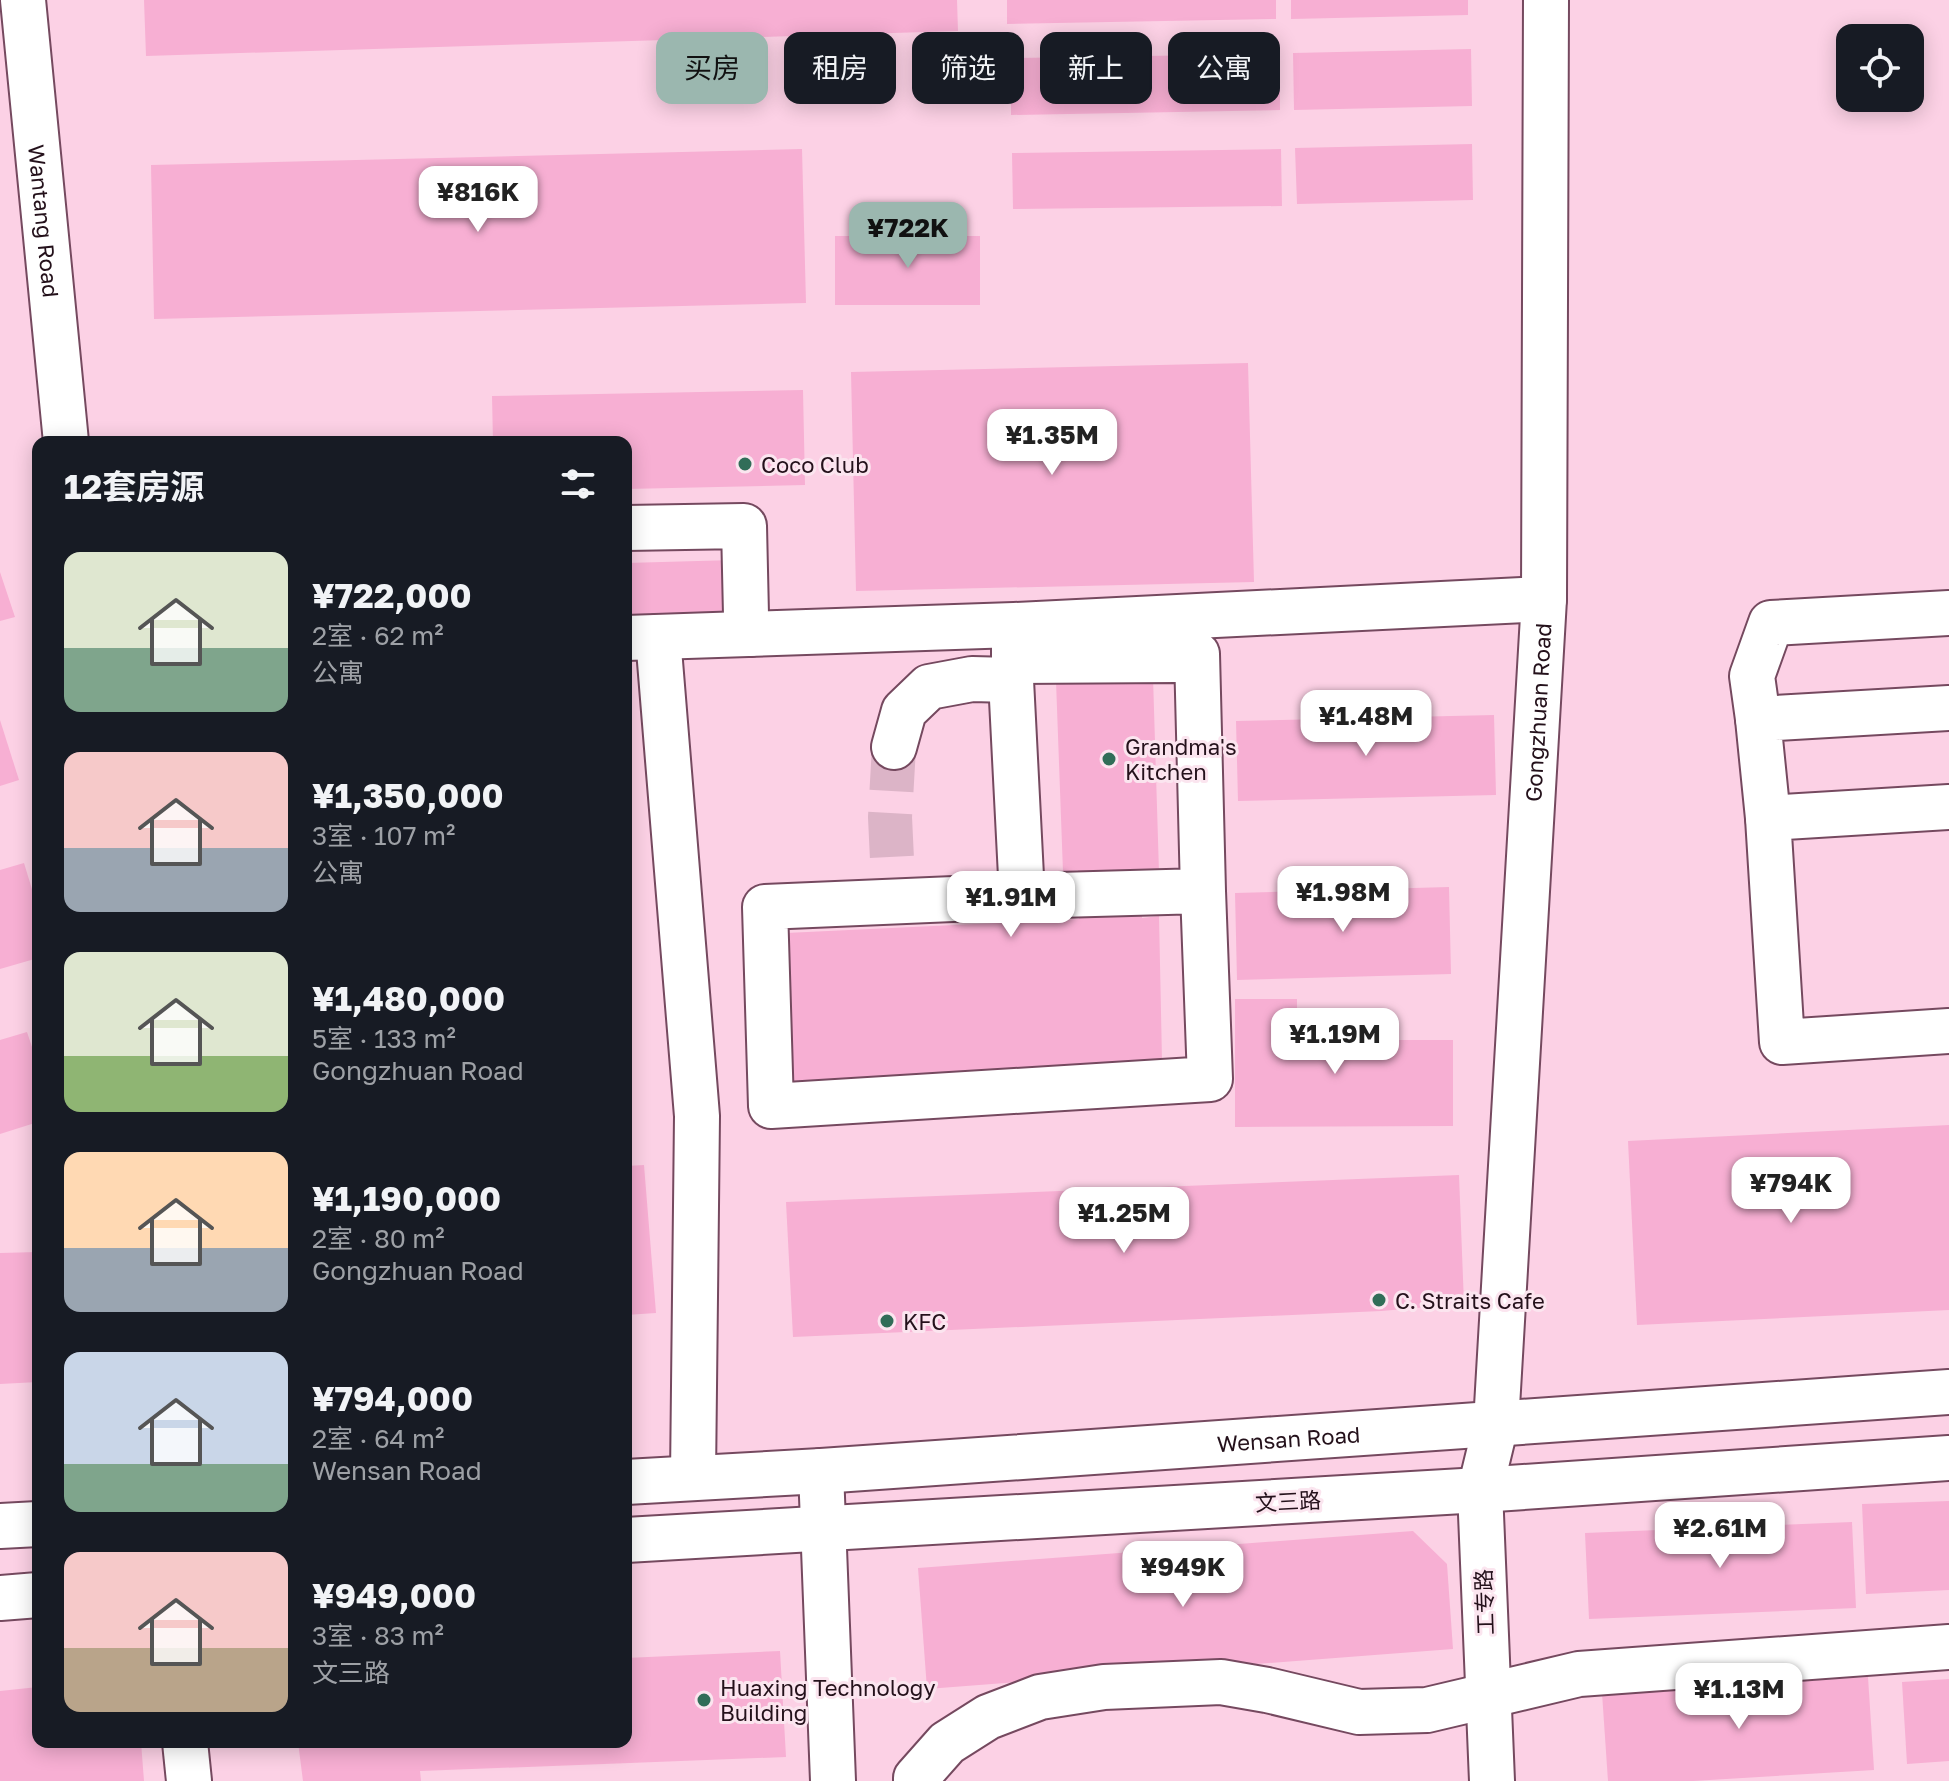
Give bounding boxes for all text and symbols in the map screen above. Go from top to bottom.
map controls [1836,24,1924,112]
button: locate [1836,24,1924,112]
chip: 买房 [656,32,768,104]
chip: 租房 [784,32,896,104]
chip: 筛选 [912,32,1024,104]
chip: 新上 [1040,32,1152,104]
chip: 公寓 [1168,32,1280,104]
street label: Wantang Road [24,143,65,299]
pin: ¥816K [422,166,534,234]
text: ¥816K [437,176,519,207]
pin: ¥722K [852,202,964,270]
text: ¥722K [867,212,949,243]
pin: ¥1.35M [987,409,1117,477]
text: ¥1.35M [1005,419,1099,450]
place label: Coco Club [761,451,869,478]
marker: Coco Club [736,455,754,473]
icon: filters [556,462,600,506]
text: 12套房源 [64,466,204,506]
text: ¥722,000 [312,575,472,615]
icon: home [128,584,224,680]
text: 2室 · 62 m² [312,620,444,651]
street label: Gongzhuan Road [1519,622,1556,803]
text: 公寓 [312,657,364,688]
pin: ¥1.48M [1301,690,1431,758]
text: ¥1.48M [1319,700,1413,731]
place label: Grandma's Kitchen [1125,733,1237,785]
marker: Grandma's Kitchen [1100,750,1118,768]
text: ¥1,350,000 [312,775,504,815]
icon: home [128,784,224,880]
text: 3室 · 107 m² [312,820,455,851]
text: 公寓 [312,857,364,888]
pin: ¥1.98M [1278,866,1408,934]
pin: ¥1.91M [946,871,1076,939]
text: ¥1.98M [1295,876,1391,907]
text: ¥1.91M [965,881,1057,912]
text: ¥1,480,000 [312,978,505,1018]
icon: home [128,984,224,1080]
pin: ¥1.19M [1270,1008,1400,1076]
text: ¥1.19M [1289,1018,1381,1049]
text: 5室 · 133 m² [312,1023,456,1054]
text: Gongzhuan Road [312,1055,524,1086]
pin: ¥794K [1735,1157,1847,1225]
text: ¥794K [1750,1167,1832,1198]
text: ¥1,190,000 [312,1178,501,1218]
icon: home [128,1184,224,1280]
pin: ¥1.25M [1059,1187,1189,1255]
text: ¥1.25M [1077,1197,1171,1228]
text: 2室 · 80 m² [312,1223,445,1254]
text: Gongzhuan Road [312,1255,524,1286]
place label: C. Straits Cafe [1395,1287,1545,1314]
marker: C. Straits Cafe [1370,1291,1388,1309]
place label: KFC [903,1308,946,1335]
marker: KFC [878,1312,896,1330]
text: ¥794,000 [312,1378,473,1418]
icon: home [128,1384,224,1480]
street label: Wensan Road [1216,1420,1361,1457]
text: 2室 · 64 m² [312,1423,444,1454]
text: Wensan Road [312,1455,482,1486]
street label: 文三路 [1254,1486,1322,1516]
pin: ¥2.61M [1655,1502,1785,1570]
text: ¥2.61M [1673,1512,1767,1543]
pin: ¥949K [1127,1541,1239,1609]
text: ¥949K [1140,1551,1226,1582]
street label: 工专路 [1469,1569,1499,1635]
text: ¥949,000 [312,1575,476,1615]
icon: home [128,1584,224,1680]
text: 3室 · 83 m² [312,1620,444,1651]
text: 文三路 [312,1657,390,1688]
pin: ¥1.13M [1674,1663,1804,1731]
text: ¥1.13M [1693,1673,1785,1704]
place label: Huaxing Technology Building [720,1674,936,1726]
marker: Huaxing Technology Building [695,1691,713,1709]

